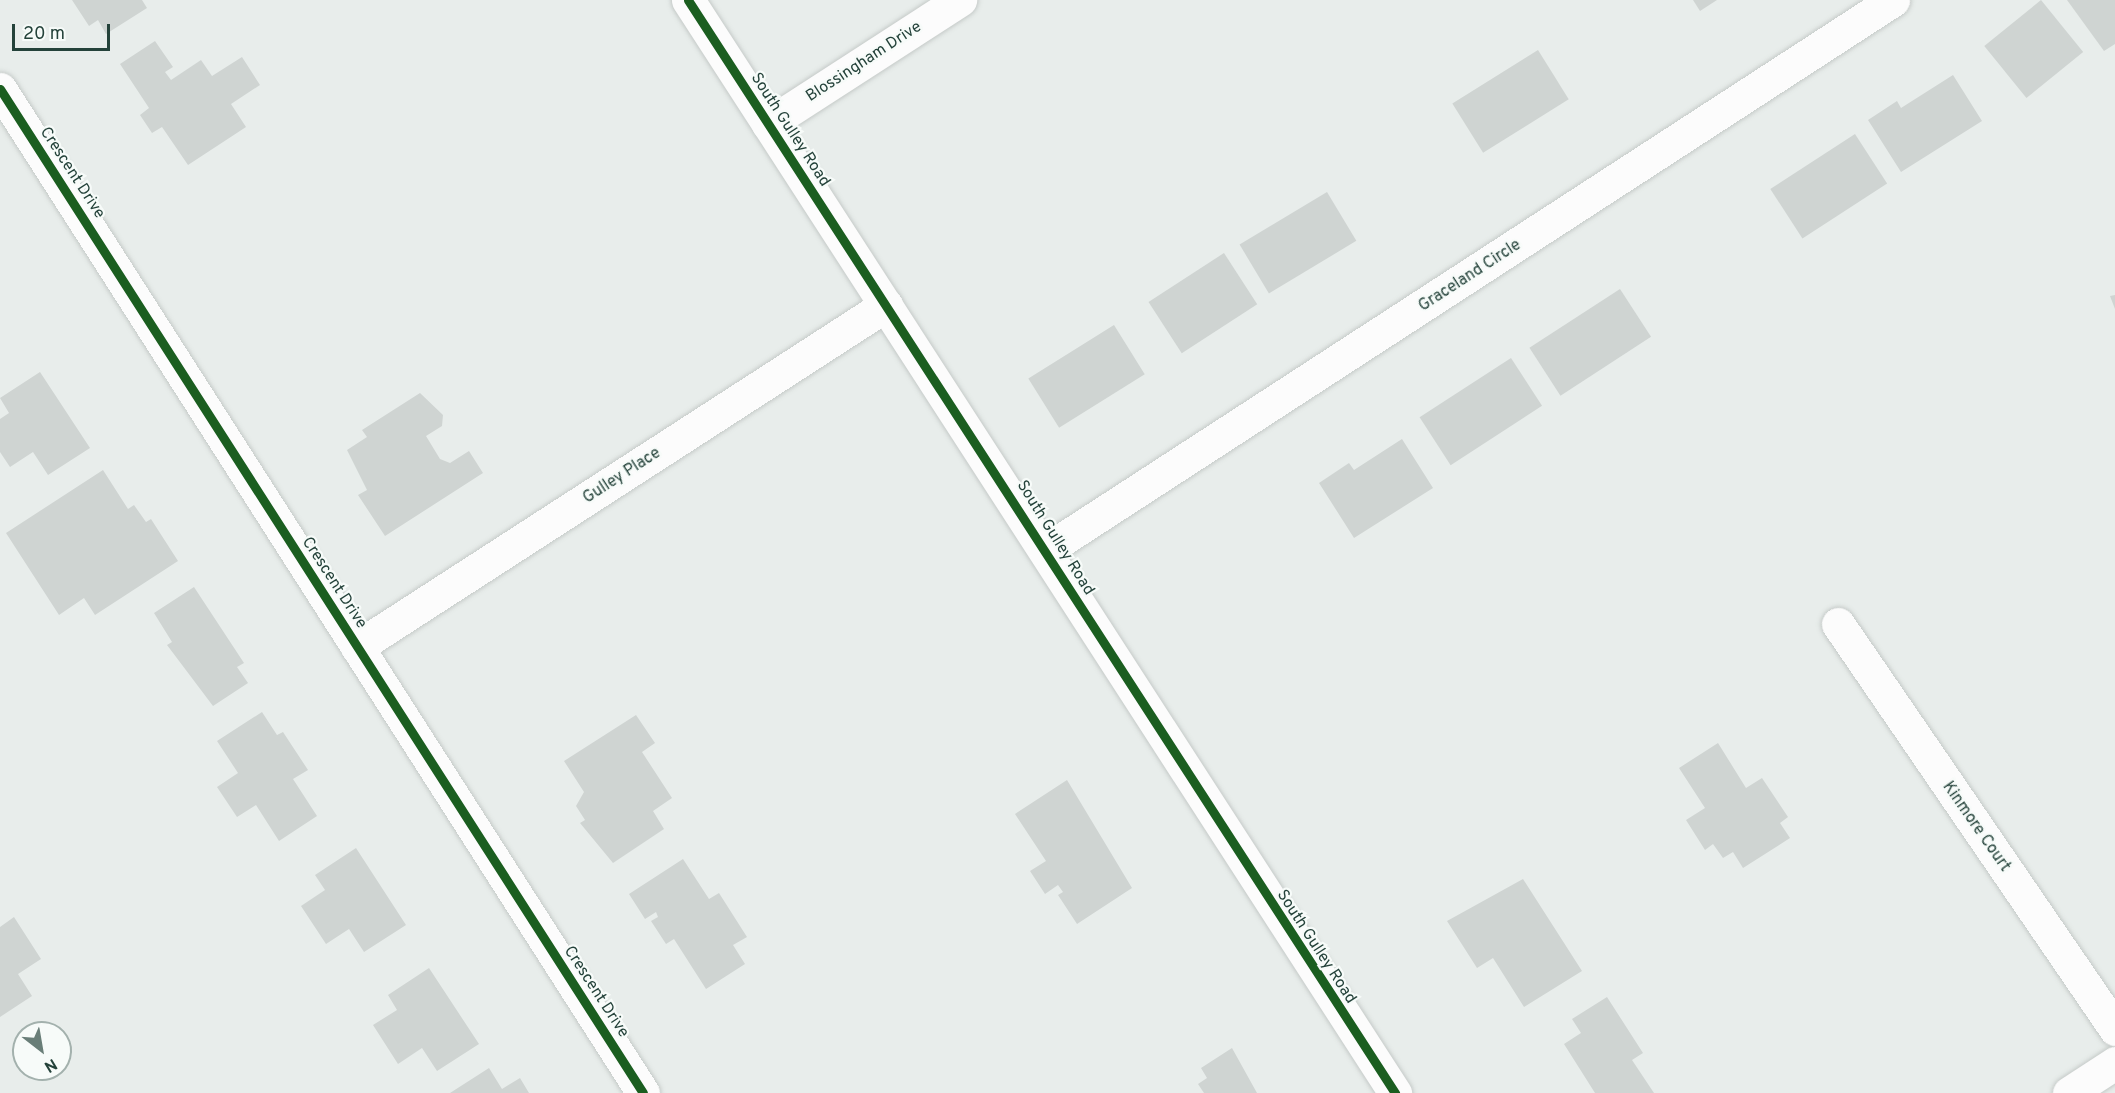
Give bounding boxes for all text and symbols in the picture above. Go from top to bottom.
scale bar [15,12,112,50]
street label: Blossingham Drive [803,18,925,106]
text: 20 m [23,23,65,46]
street label: South Gulley Road [746,70,834,190]
street label: Crescent Drive [35,124,109,222]
street label: Graceland Circle [1415,236,1525,316]
street label: Gulley Place [580,444,664,508]
street label: South Gulley Road [1012,477,1098,599]
street label: Crescent Drive [297,534,371,632]
street label: Kinmore Court [1938,778,2014,876]
street label: South Gulley Road [1272,887,1360,1007]
street label: Crescent Drive [559,943,633,1041]
north arrow [12,1021,72,1081]
text: N [40,1053,60,1076]

